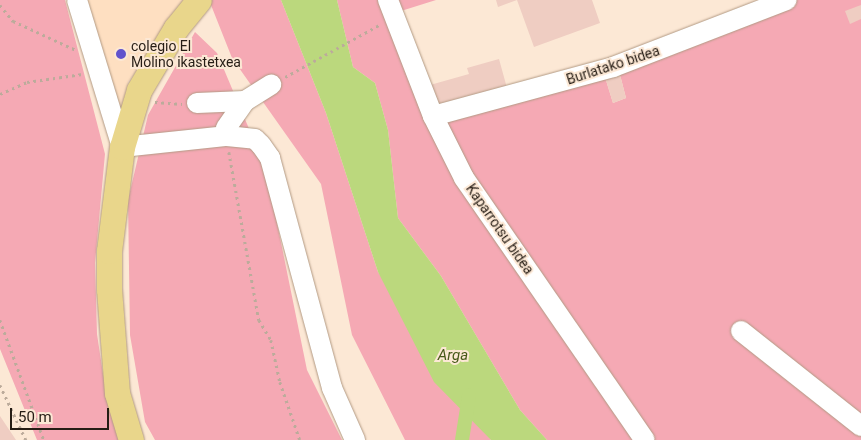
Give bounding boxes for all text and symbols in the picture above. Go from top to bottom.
place label: colegio El Molino ikastetxea [131,38,241,70]
street label: Burlatako bidea [564,42,662,88]
marker: colegio El Molino ikastetxea [115,48,127,60]
street label: Kaparrotsu bidea [463,181,537,277]
water label: Arga [438,347,468,365]
scale bar [12,398,111,430]
text: 50 m [18,408,52,426]

